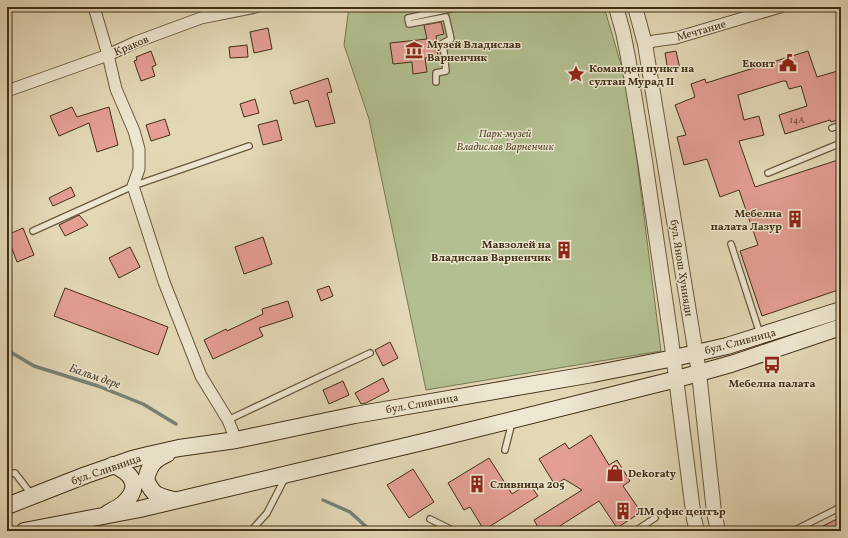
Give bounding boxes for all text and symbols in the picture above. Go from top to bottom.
street label: Мечтание [675,17,728,46]
street label: Краков [112,32,152,60]
place label: Музей Владислав Варненчик [427,38,521,66]
museum icon: Музей Владислав Варненчик [404,40,424,60]
public building icon: Еконт [778,53,798,73]
place label: Еконт [742,57,775,72]
place label: Команден пункт на султан Мурад II [589,62,694,90]
place icon: Команден пункт на султан Мурад II [566,64,586,84]
house number: 14А [789,114,805,127]
park label: Парк-музей Владислав Варненчик [456,127,554,155]
place label: Мебелна палата Лазур [711,207,782,235]
building icon: Мебелна палата Лазур [785,209,805,229]
street label: бул. Янош Хунияди [665,219,696,318]
place label: Мавзолей на Владислав Варненчик [431,238,551,266]
building icon: Мавзолей на Владислав Варненчик [554,240,574,260]
street label: бул. Сливница [703,326,778,359]
bus stop icon: Мебелна палата [762,355,782,375]
water label: Балъм дере [67,361,123,393]
place label: Мебелна палата [729,377,815,392]
street label: бул. Сливница [385,391,460,418]
street label: бул. Сливница [69,451,144,489]
shop icon: Dekoraty [605,463,625,483]
place label: Dekoraty [628,467,677,482]
building icon: Сливница 205 [467,474,487,494]
place label: Сливница 205 [490,478,564,493]
building icon: ЛМ офис център [613,501,633,521]
place label: ЛМ офис център [636,505,726,520]

